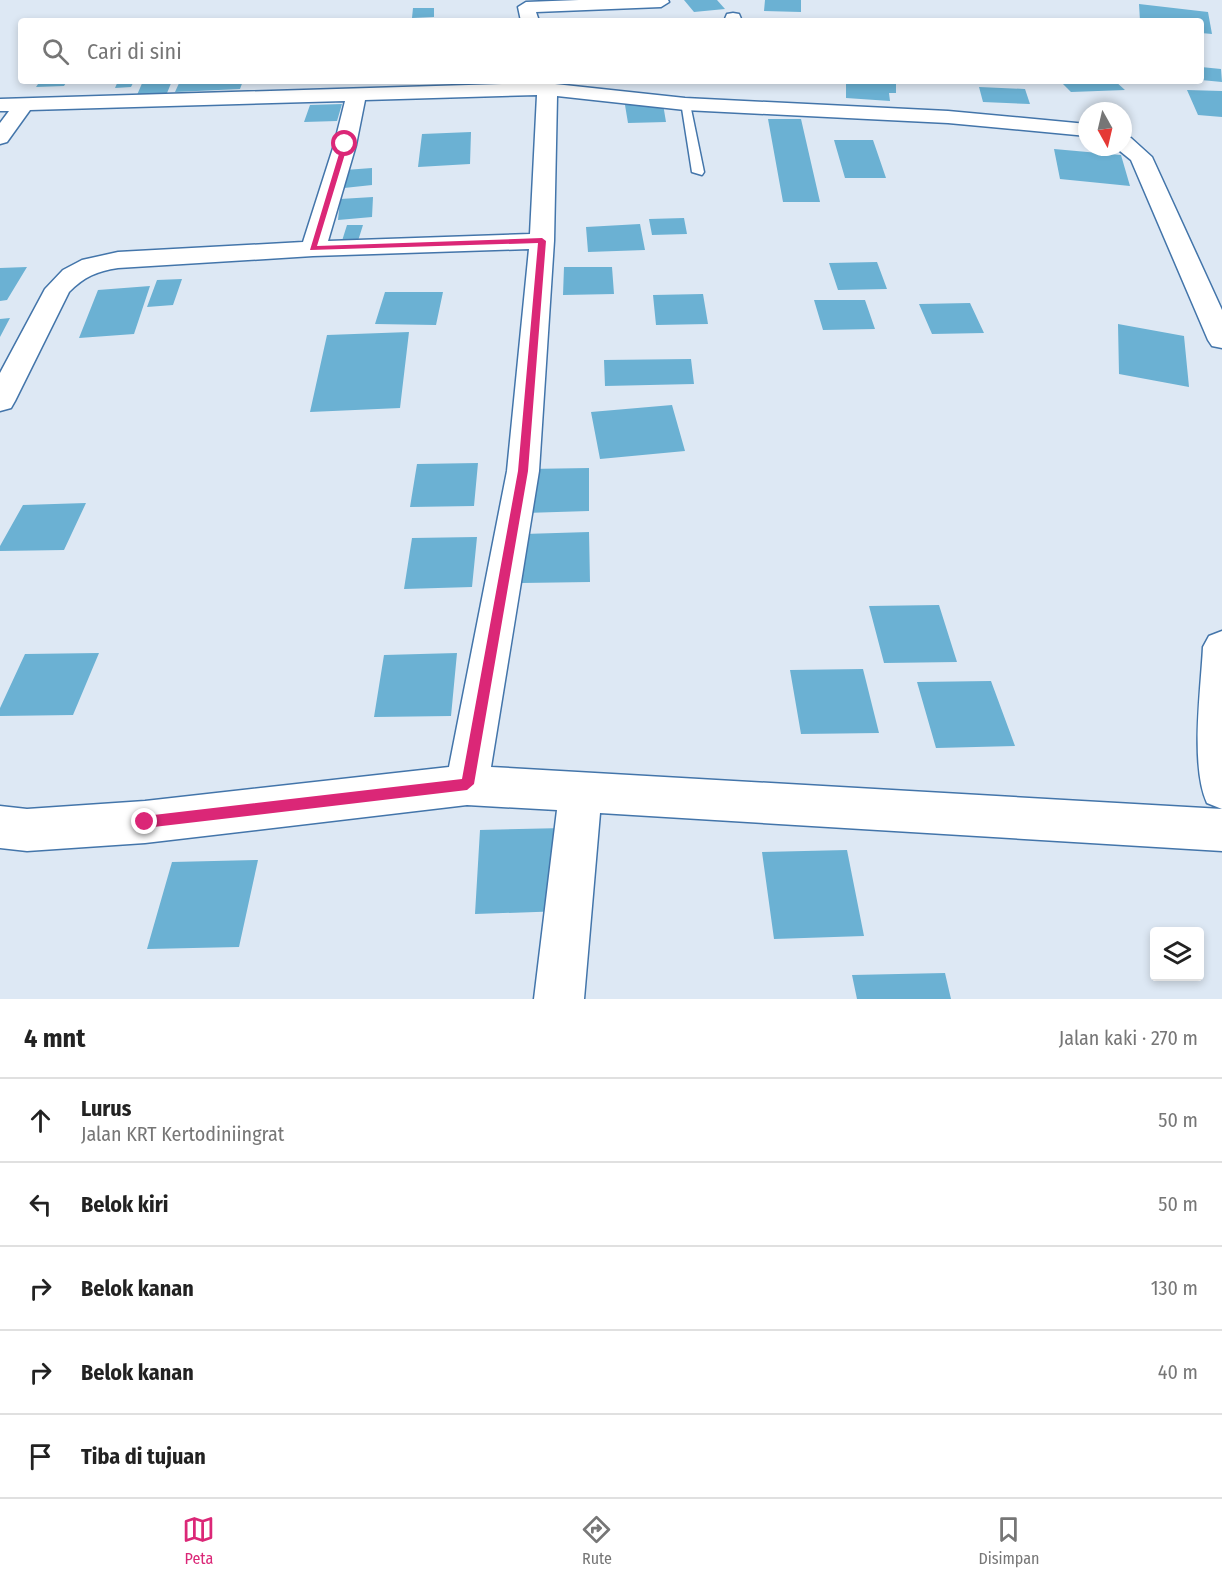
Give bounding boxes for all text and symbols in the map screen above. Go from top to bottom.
search box [18,18,1204,84]
icon: search [39,35,72,68]
text: Cari di sini [87,38,182,65]
north arrow [1078,102,1132,156]
route start [331,130,357,156]
route end [131,808,157,834]
map controls [1150,927,1204,981]
button: layers [1150,927,1204,981]
text: 4 mnt [24,1023,85,1054]
text: Jalan kaki · 270 m [1059,1026,1198,1050]
text: Lurus [81,1095,131,1122]
icon: ahead [24,1104,57,1137]
text: 50 m [1158,1108,1198,1132]
text: Jalan KRT Kertodiniingrat [81,1122,284,1146]
icon: left [24,1188,57,1221]
text: Belok kiri [81,1191,169,1218]
text: 50 m [1158,1192,1198,1216]
icon: right [24,1272,57,1305]
text: Belok kanan [81,1275,194,1302]
text: 130 m [1151,1276,1198,1300]
icon: right [24,1356,57,1389]
text: Belok kanan [81,1359,194,1386]
text: 40 m [1158,1360,1198,1384]
icon: arrive [24,1440,57,1473]
text: Tiba di tujuan [81,1443,206,1470]
tab: Peta [182,1513,215,1568]
tab: Rute [580,1513,613,1568]
tab: Disimpan [978,1513,1040,1568]

